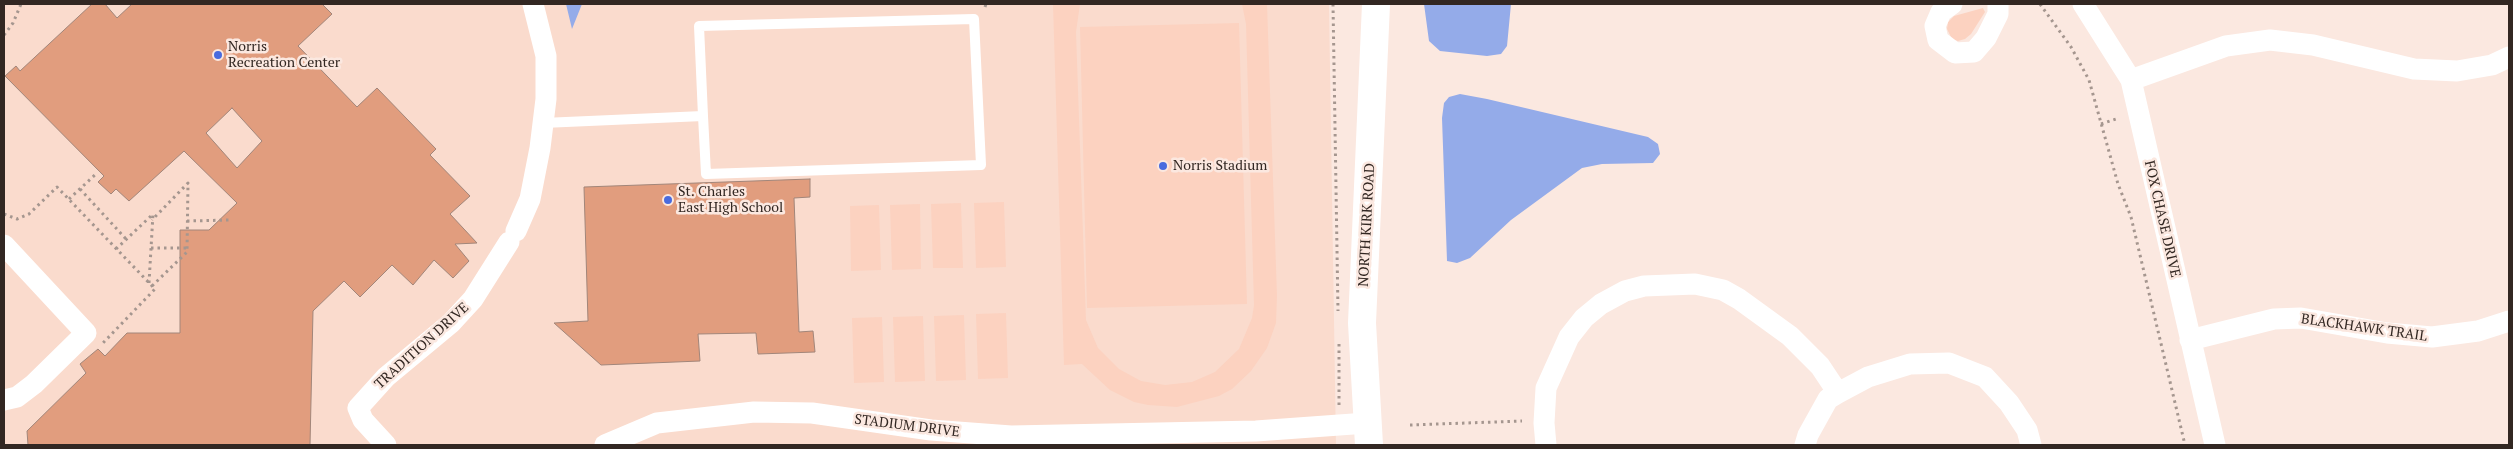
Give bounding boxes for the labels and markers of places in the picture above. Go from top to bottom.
place label: Norris Recreation Center [228,39,340,72]
marker: Norris Recreation Center [212,49,224,61]
place label: Norris Stadium [1173,158,1267,174]
marker: Norris Stadium [1157,160,1169,172]
place label: St. Charles East High School [678,184,783,216]
marker: St. Charles East High School [662,194,674,206]

